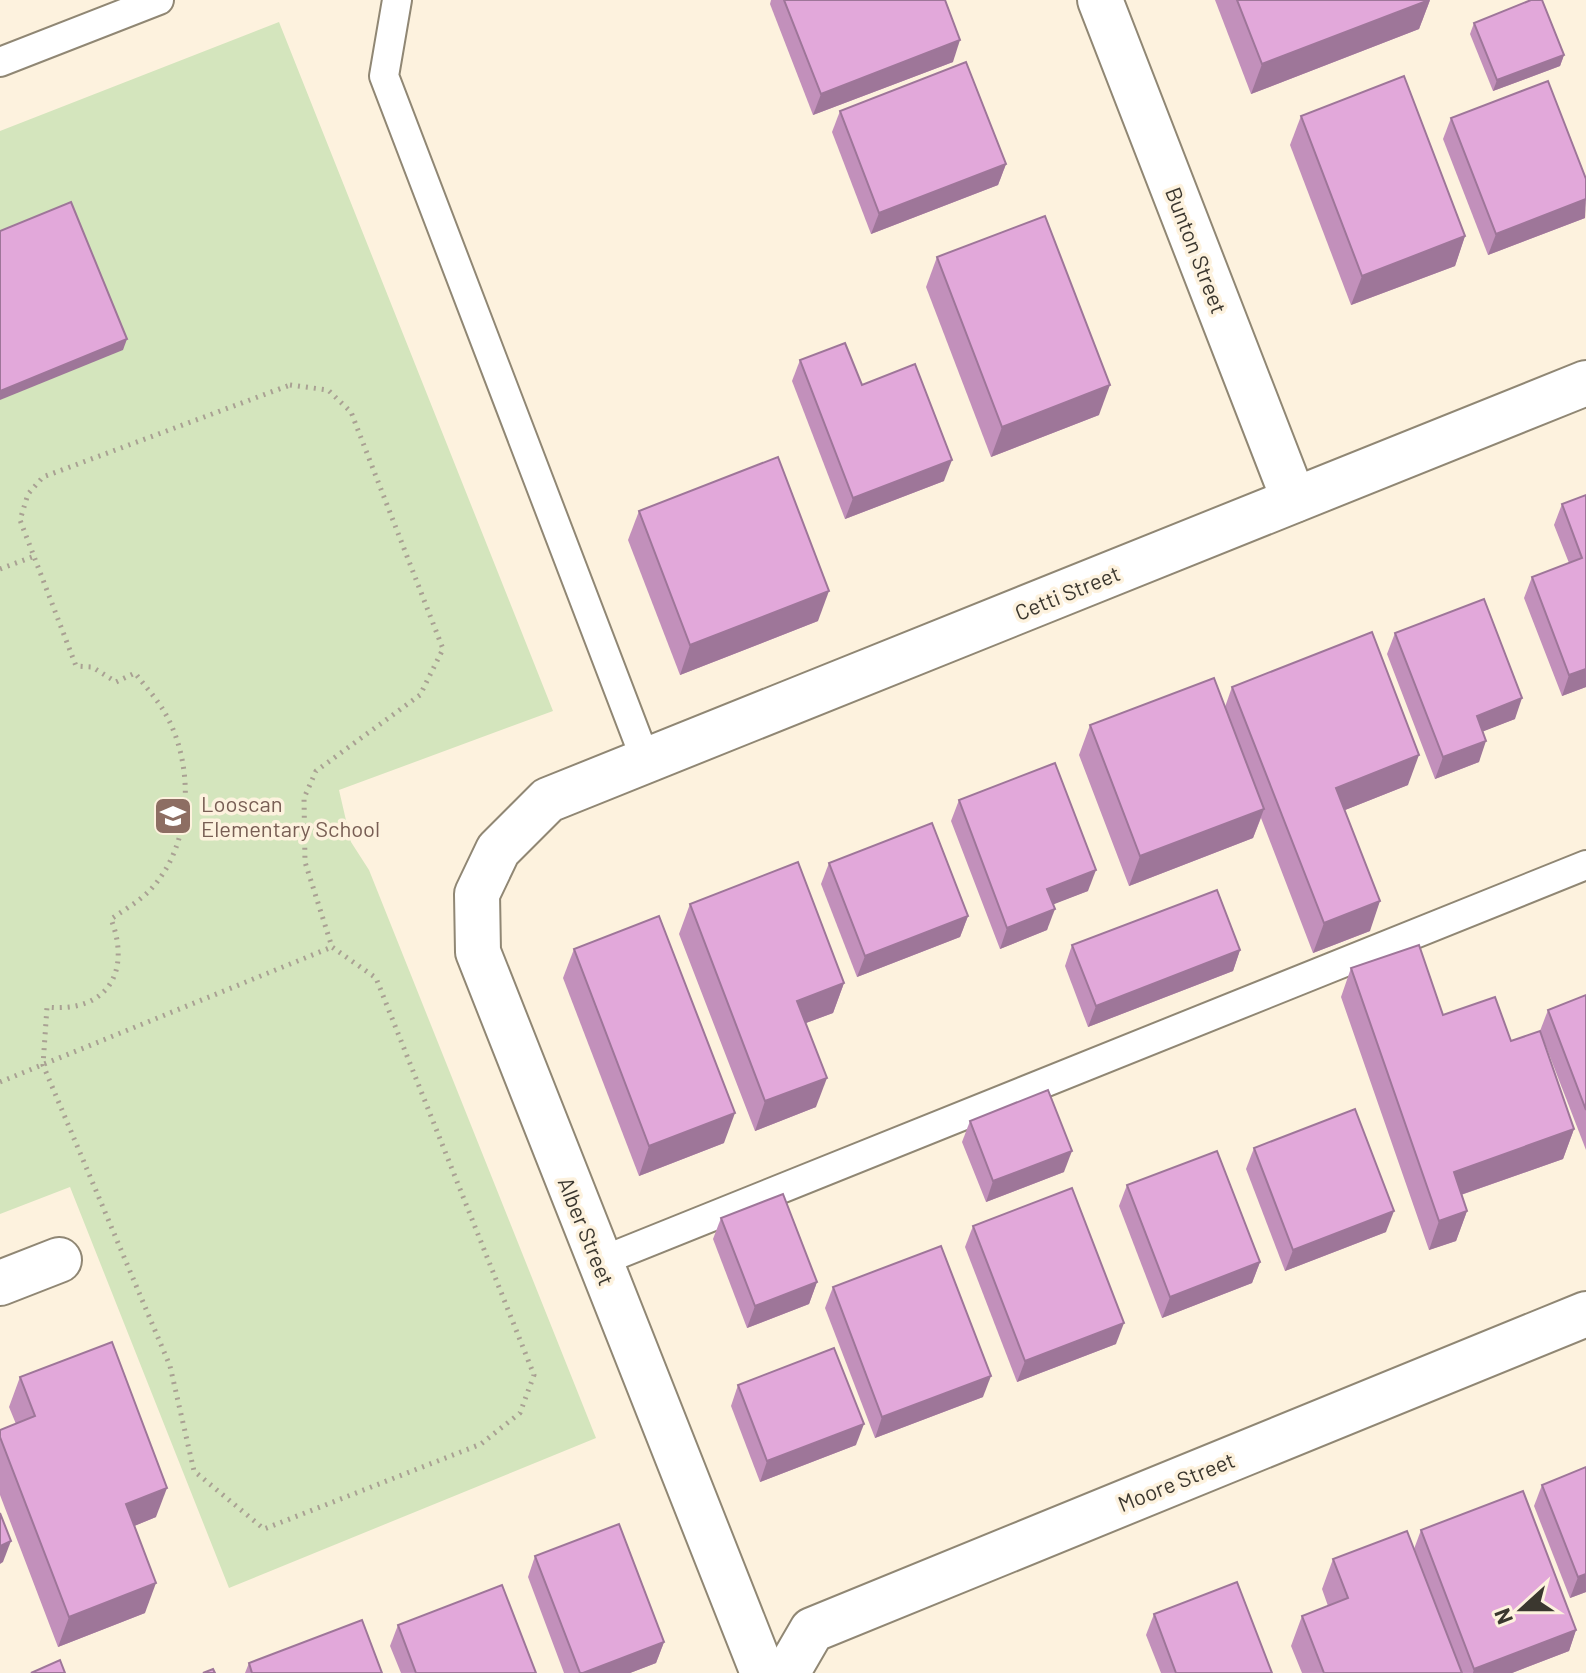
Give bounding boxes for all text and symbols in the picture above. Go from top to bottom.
street label: Bunton Street [1161,183,1233,317]
street label: Cetti Street [1011,559,1123,625]
place label: Looscan Elementary School [201,790,380,841]
school or university icon: Looscan Elementary School [152,795,194,837]
street label: Alber Street [554,1173,620,1289]
street label: Moore Street [1114,1446,1238,1516]
north arrow [1482,1569,1562,1649]
text: N [1488,1605,1517,1628]

